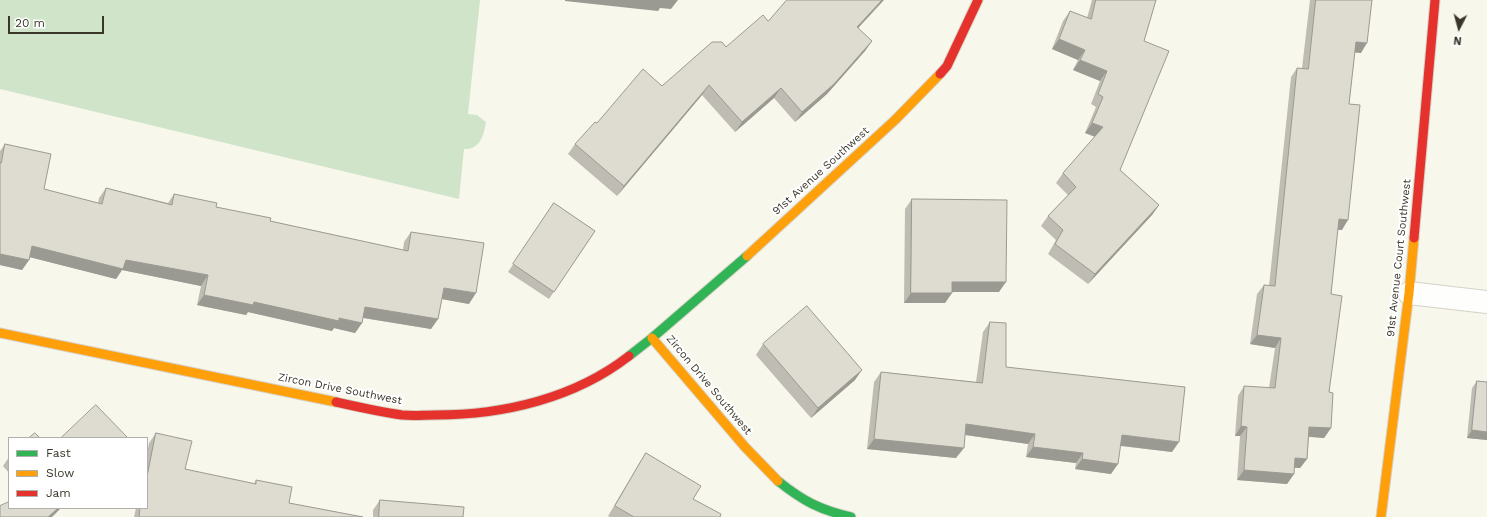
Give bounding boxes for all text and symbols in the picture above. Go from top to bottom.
scale bar [10,8,106,34]
north arrow [1439,8,1479,48]
text: 20 m [15,16,45,30]
text: N [1453,34,1462,47]
street label: 91st Avenue Southwest [770,124,872,218]
street label: 91st Avenue Court Southwest [1384,178,1414,338]
street label: Zircon Drive Southwest [663,332,755,438]
street label: Zircon Drive Southwest [277,370,403,408]
legend [8,437,148,509]
text: Fast [46,446,71,460]
text: Slow [46,466,74,480]
text: Jam [46,486,71,500]

